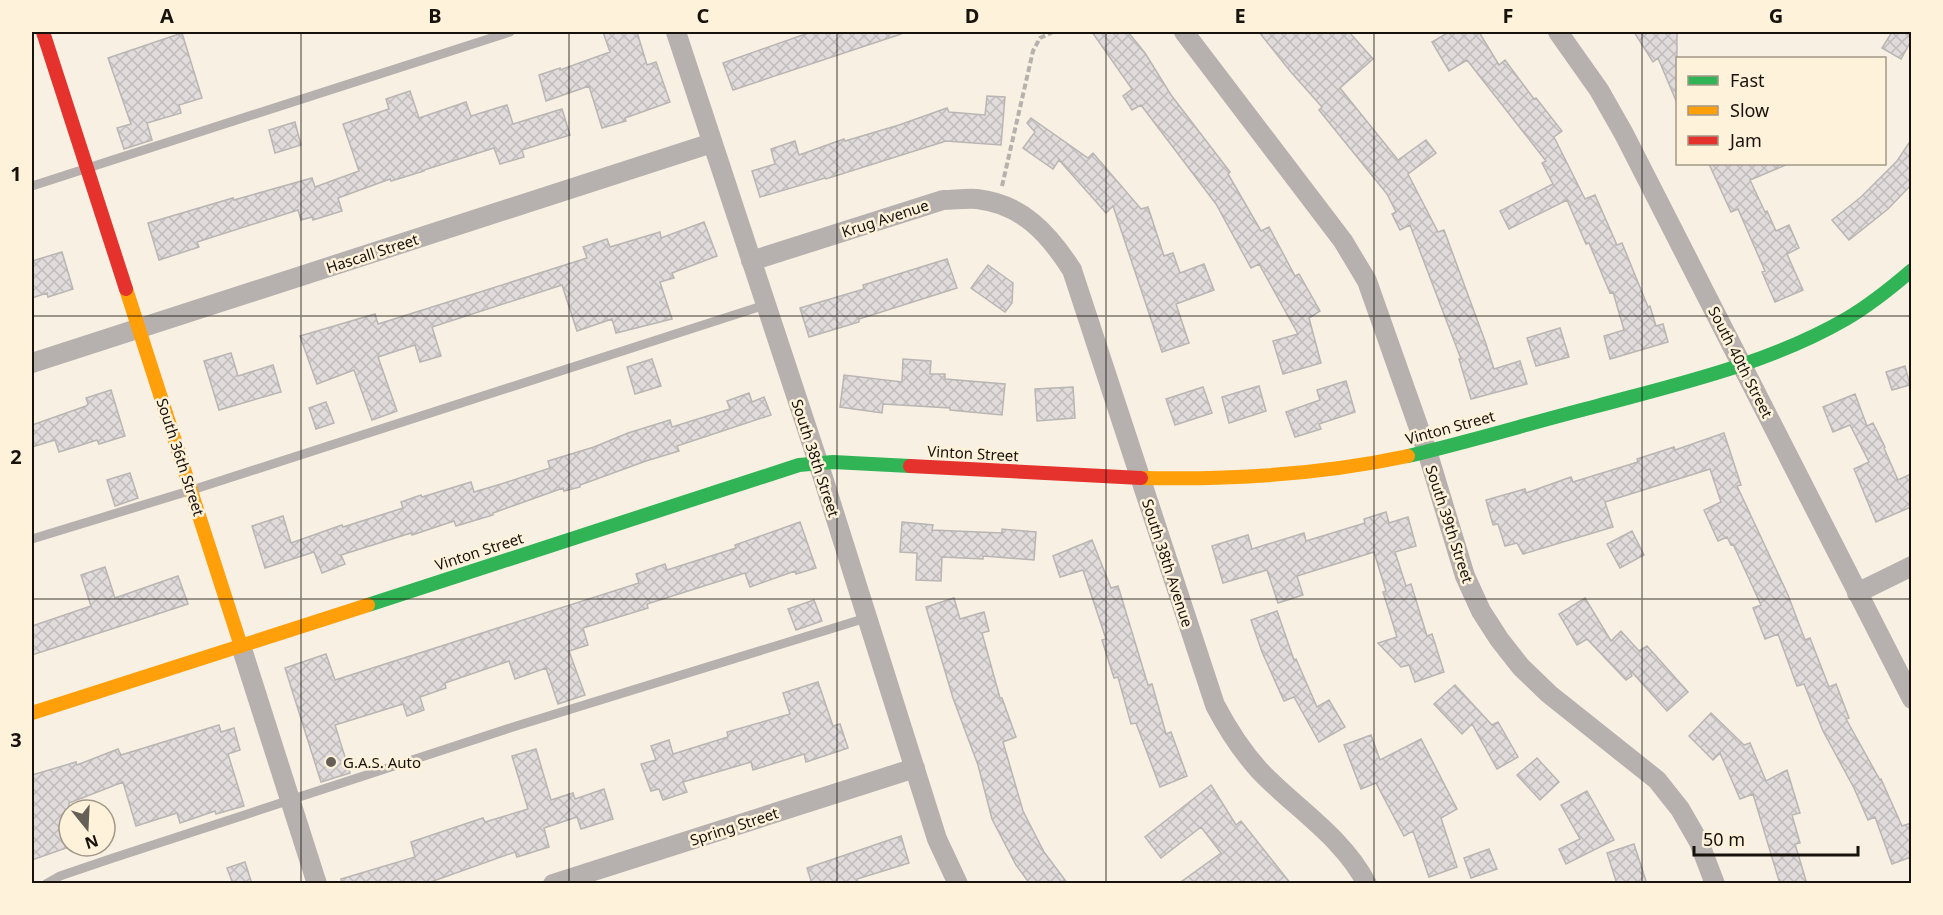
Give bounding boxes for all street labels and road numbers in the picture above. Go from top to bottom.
street label: Krug Avenue [839,194,931,242]
street label: Hascall Street [323,229,421,277]
street label: South 40th Street [1704,303,1778,422]
street label: South 36th Street [153,396,210,519]
street label: South 38th Street [788,397,845,520]
street label: Vinton Street [1403,405,1497,449]
street label: Vinton Street [927,441,1020,465]
street label: South 39th Street [1422,463,1479,586]
street label: South 38th Avenue [1138,496,1198,630]
street label: Vinton Street [432,527,526,575]
street label: Spring Street [687,802,781,850]

